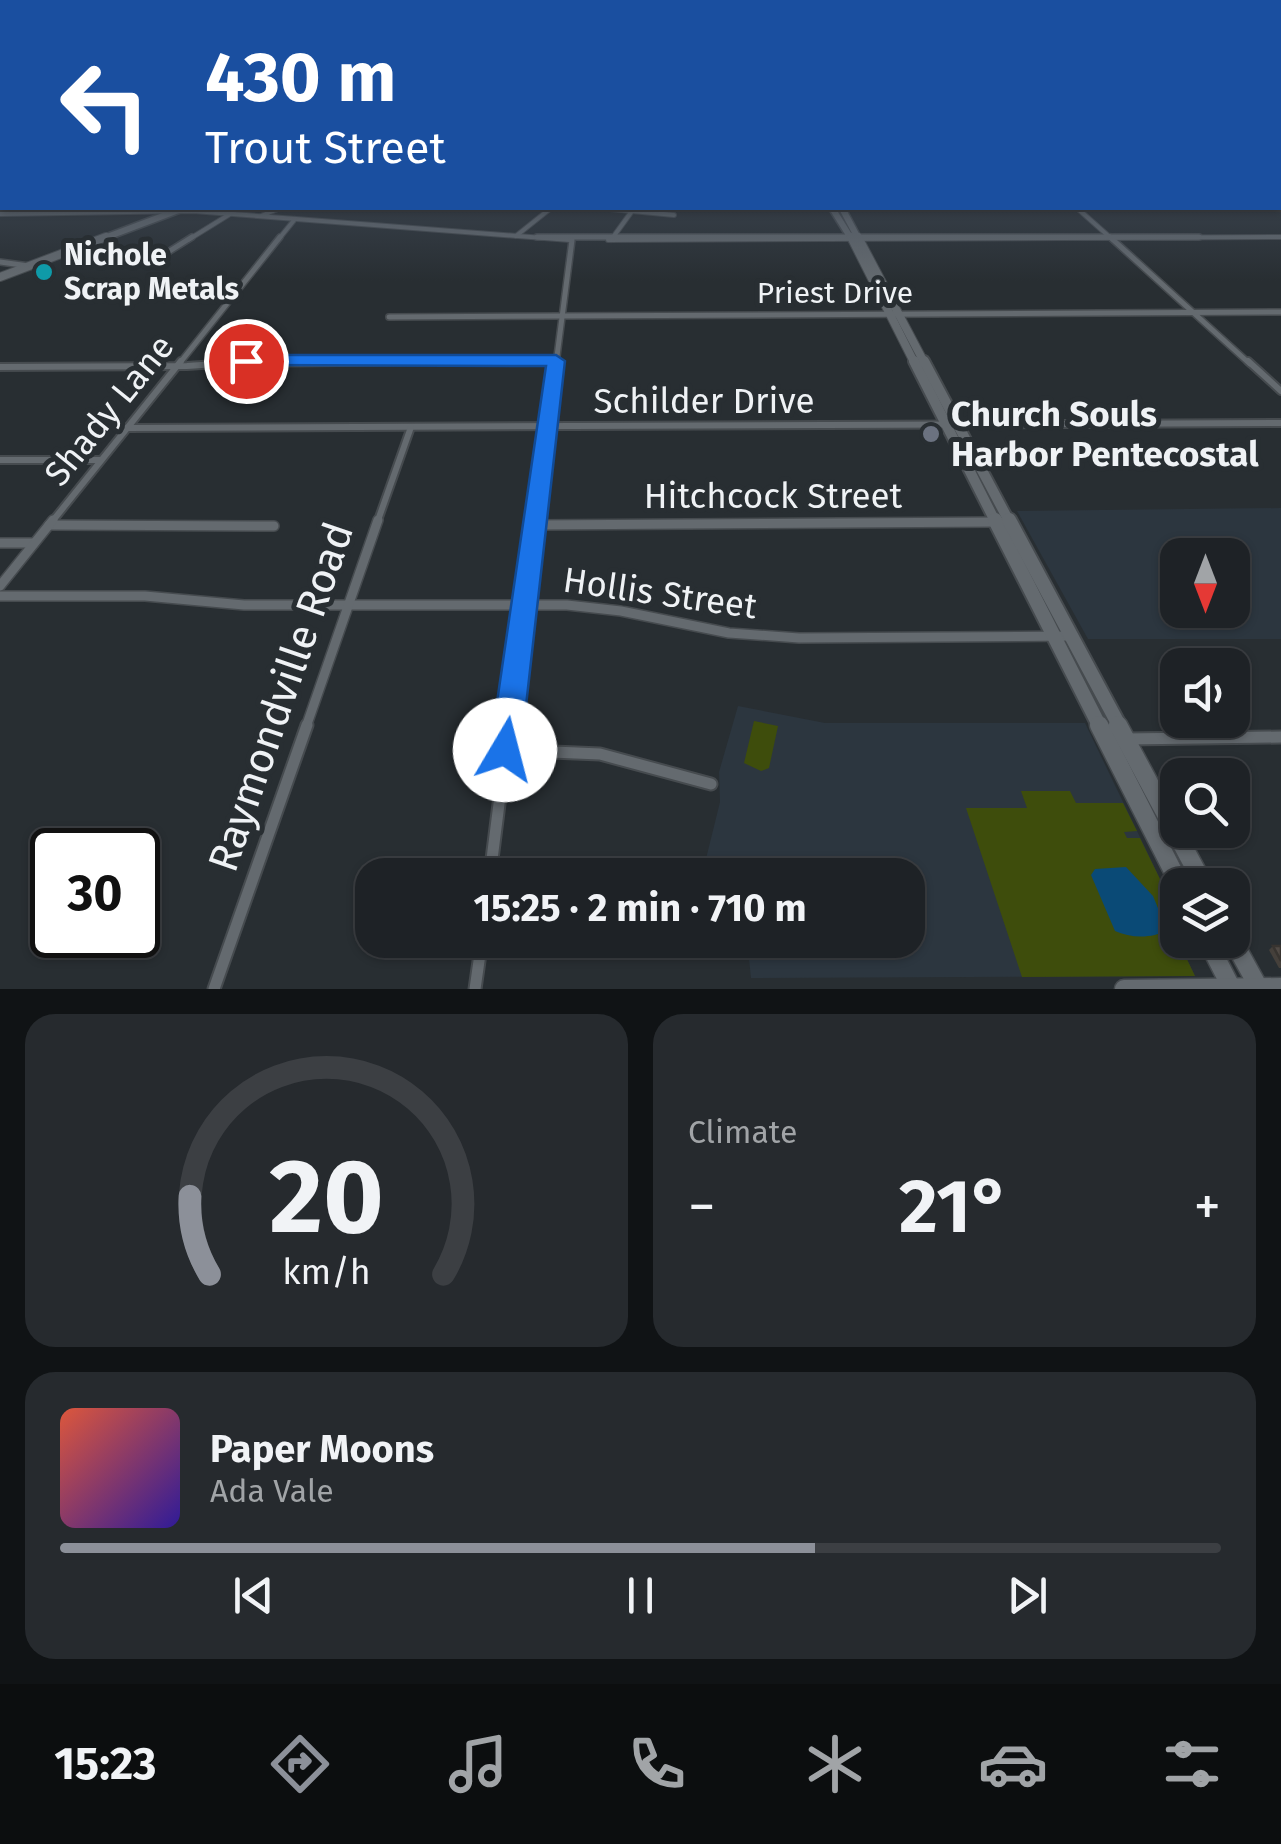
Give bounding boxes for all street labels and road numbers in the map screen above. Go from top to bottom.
street label: Priest Drive [757,275,913,311]
street label: Shady Lane [35,326,183,494]
street label: Schilder Drive [593,380,815,422]
street label: Hitchcock Street [644,475,903,517]
street label: Raymondville Road [198,516,364,878]
street label: Hollis Street [560,559,760,627]

